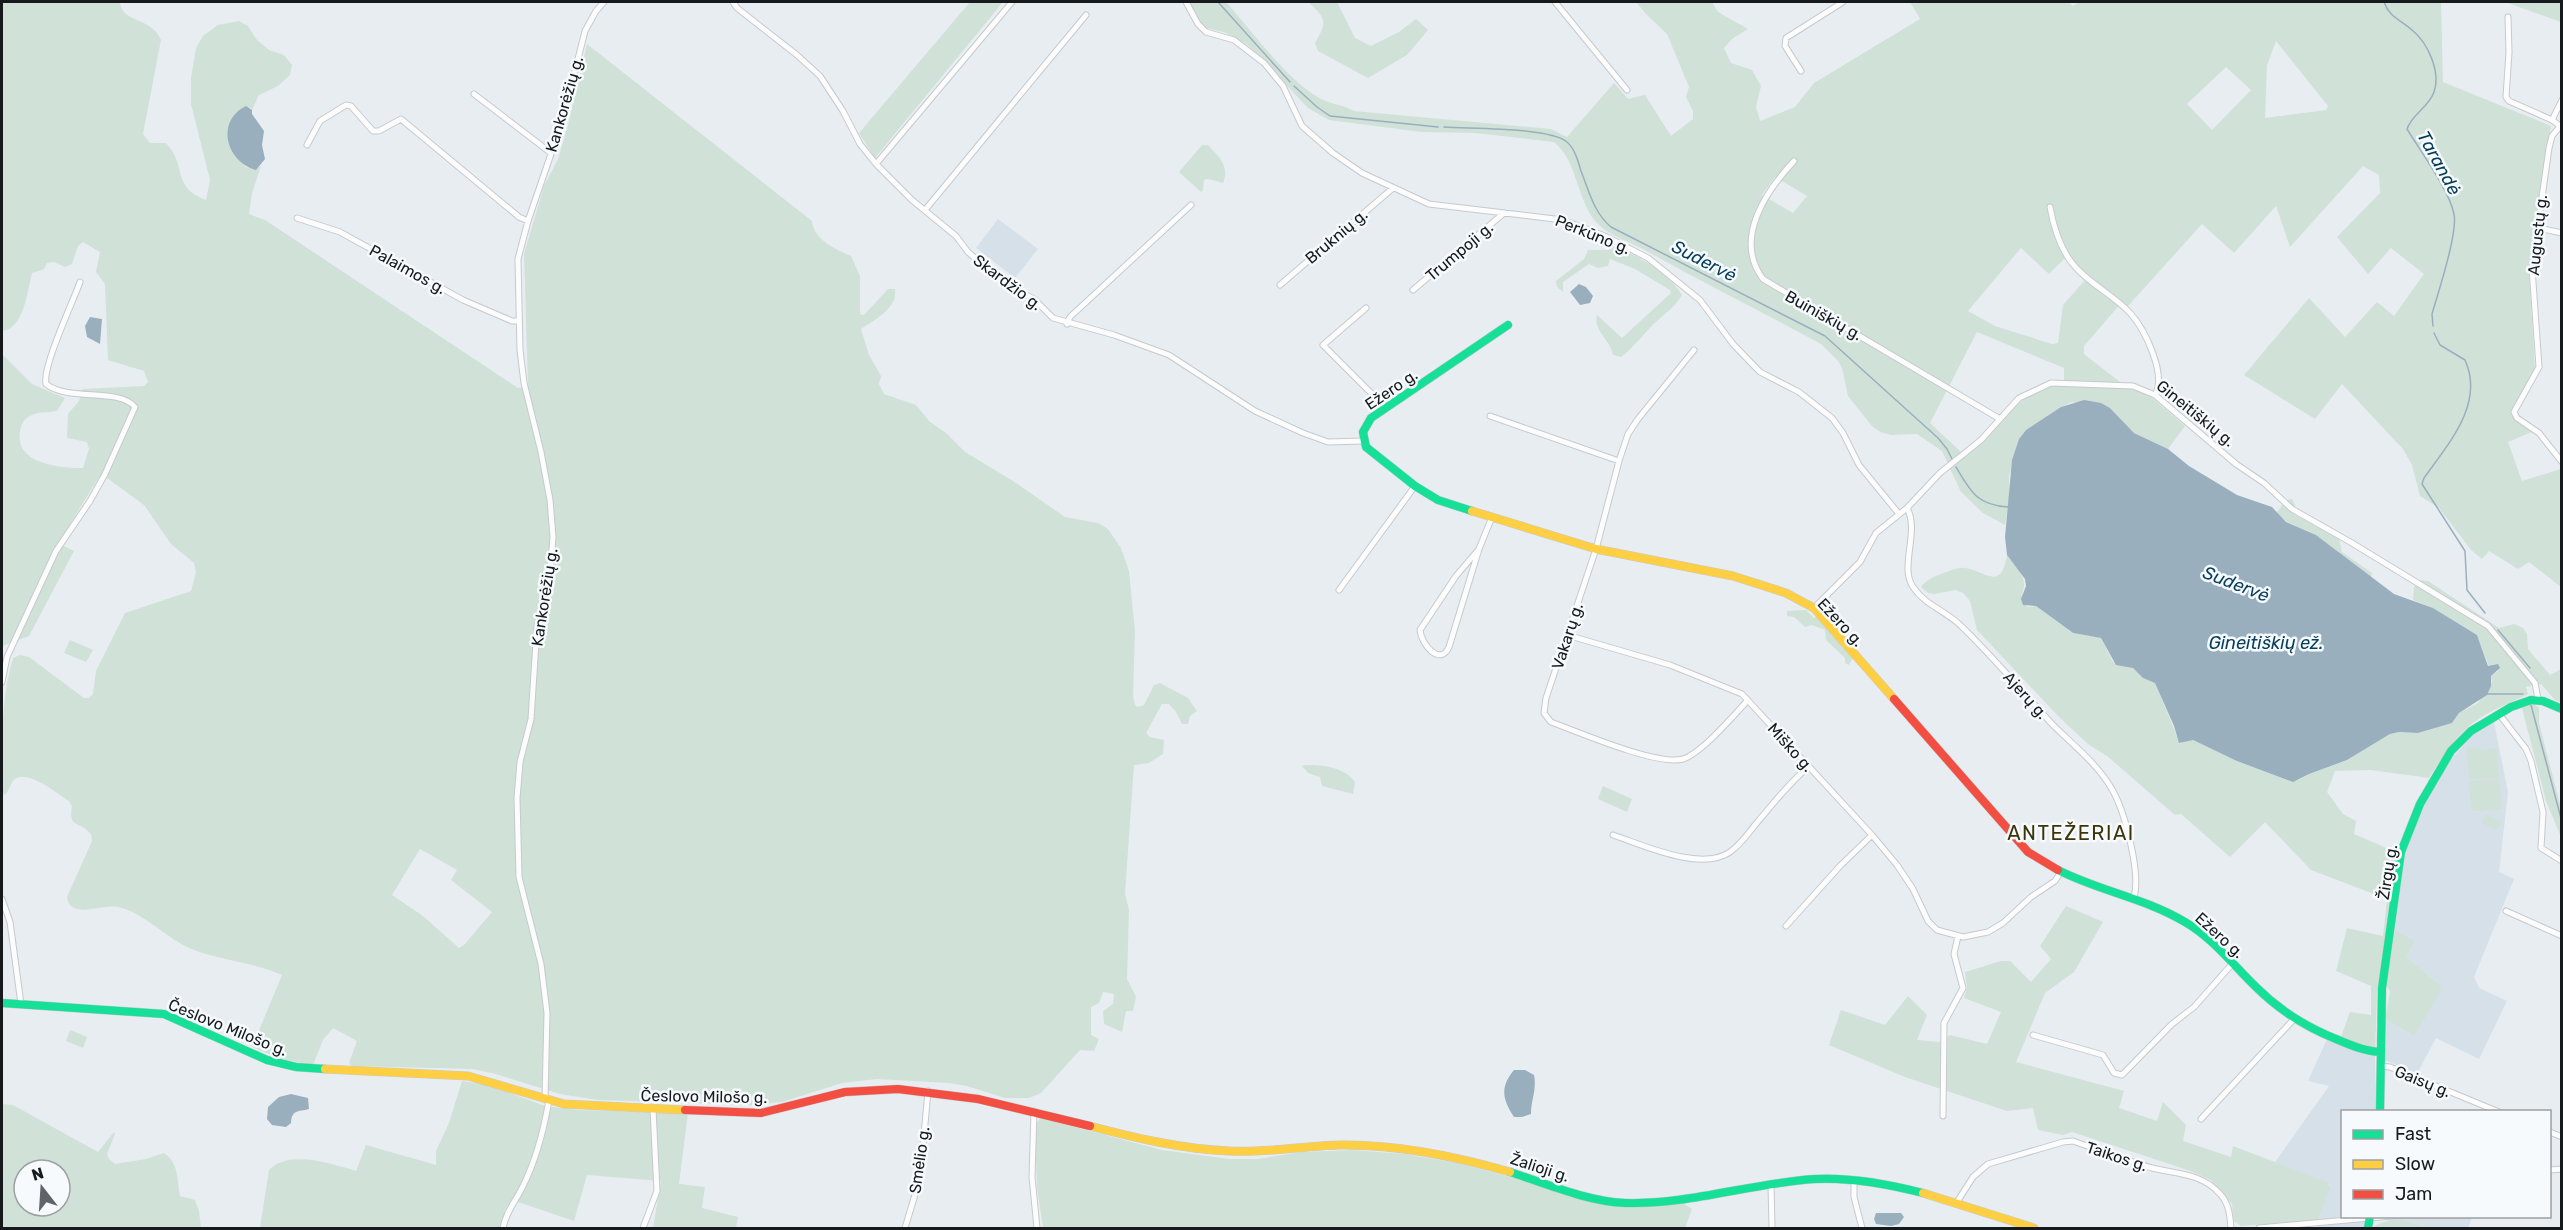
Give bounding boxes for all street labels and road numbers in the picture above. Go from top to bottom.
street label: Kankorėžių g. [542,54,587,154]
street label: Augustų g. [2524,194,2551,276]
street label: Bruknių g. [1301,205,1371,268]
street label: Perkūno g. [1552,211,1633,258]
street label: Trumpoji g. [1422,218,1497,285]
street label: Palaimos g. [366,241,449,298]
street label: Skardžio g. [970,250,1046,314]
street label: Buiniškių g. [1782,286,1866,344]
street label: Ežero g. [1361,365,1421,414]
street label: Gineitiškių g. [2153,376,2239,451]
street label: Kankorėžių g. [527,547,562,648]
street label: Ežero g. [1813,594,1868,651]
street label: Vakarų g. [1548,601,1587,672]
street label: Ajerų g. [1999,668,2052,723]
street label: Miško g. [1764,719,1818,776]
street label: Žirgų g. [2374,843,2401,901]
street label: Ežero g. [2191,908,2248,962]
street label: Česlovo Milošo g. [166,994,290,1060]
street label: Gaisų g. [2392,1062,2454,1101]
street label: Česlovo Milošo g. [640,1085,768,1107]
street label: Smėlio g. [905,1125,934,1195]
street label: Taikos g. [2084,1138,2150,1175]
street label: Žalioji g. [1508,1149,1572,1186]

